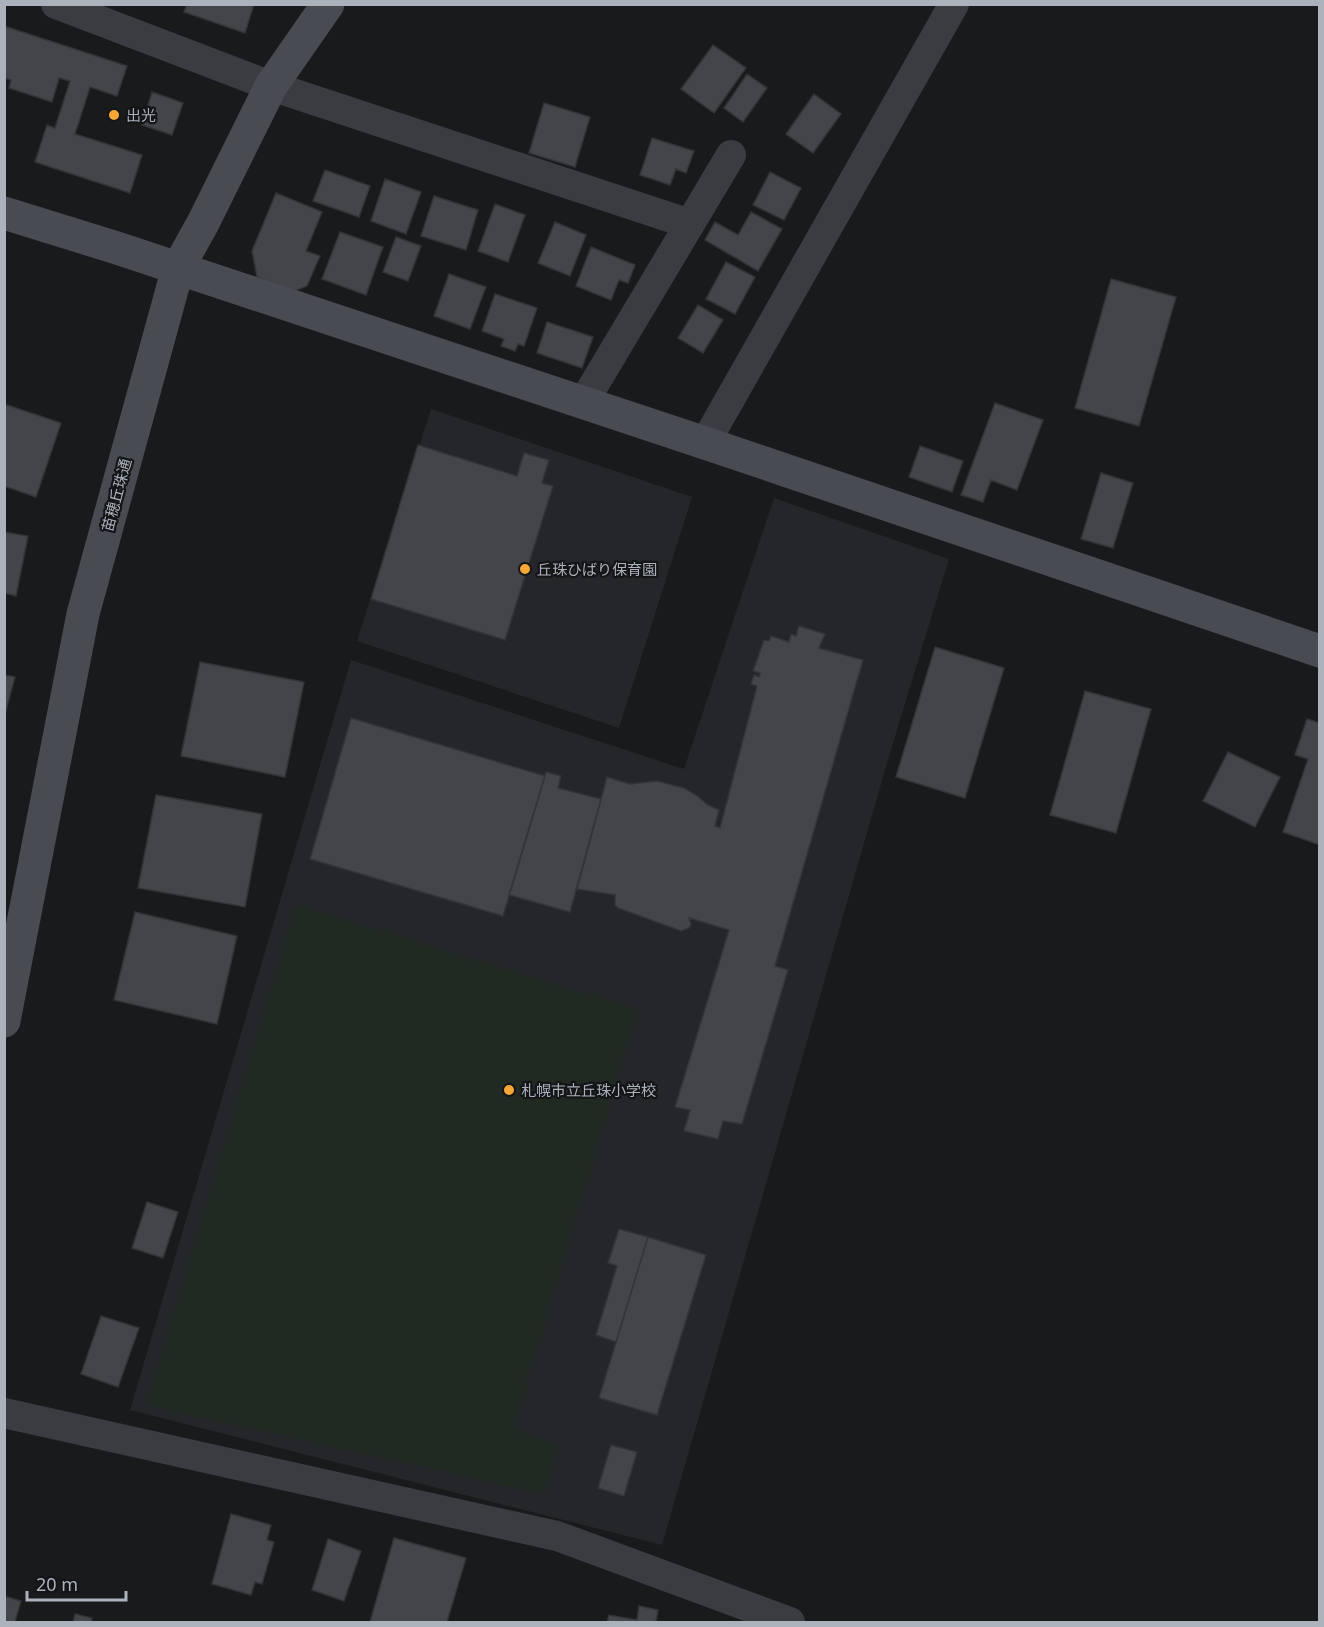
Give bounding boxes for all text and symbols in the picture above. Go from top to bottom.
place label: 出光 [126,105,156,125]
marker: 出光 [107,108,121,122]
street label: 苗穂丘珠通 [97,456,135,534]
place label: 丘珠ひばり保育園 [537,559,657,579]
marker: 丘珠ひばり保育園 [518,562,532,576]
place label: 札幌市立丘珠小学校 [521,1080,656,1100]
marker: 札幌市立丘珠小学校 [502,1083,516,1097]
scale bar [27,1564,126,1602]
text: 20 m [36,1572,78,1596]

